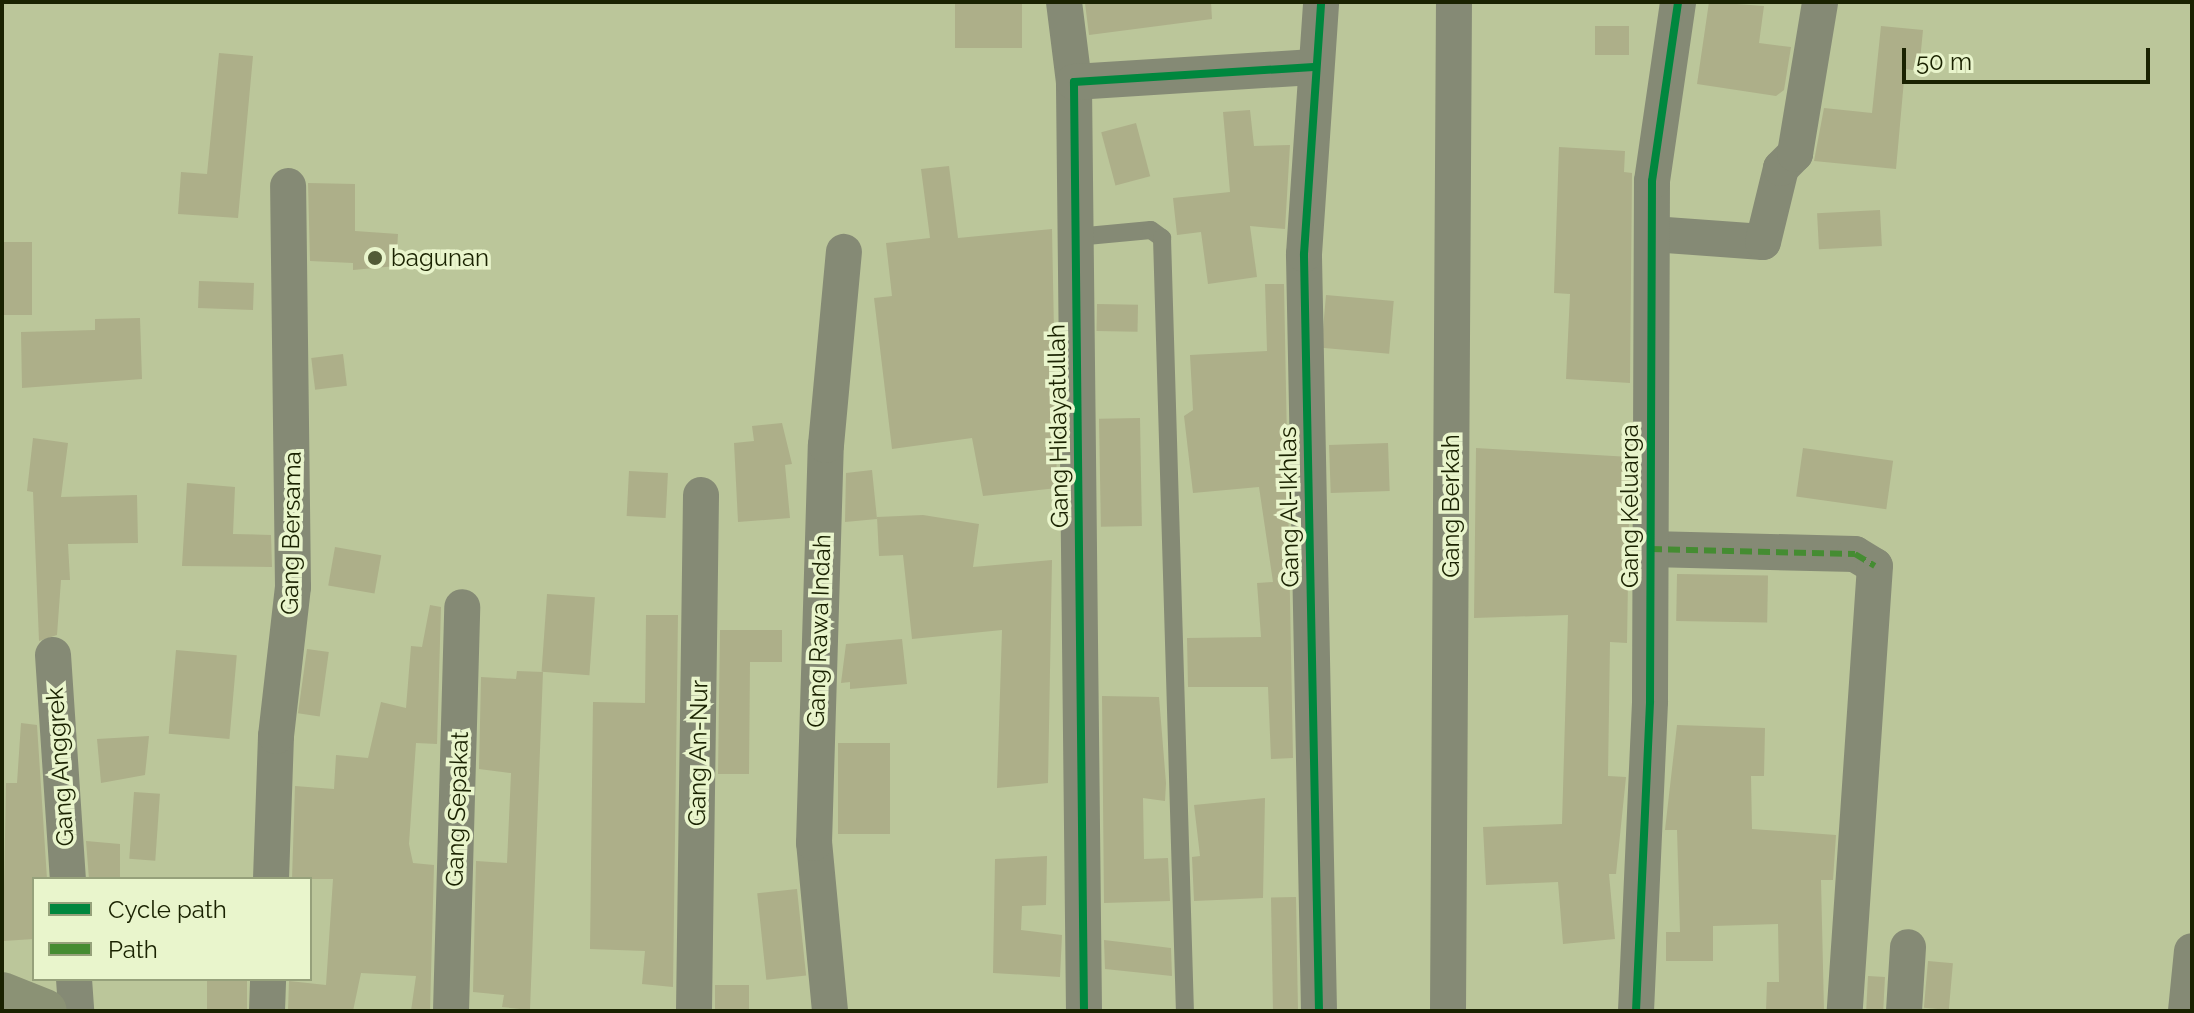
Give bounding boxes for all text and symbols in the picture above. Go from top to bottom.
scale bar [1906,32,2154,82]
text: 50 m [1916,47,1972,76]
place label: bagunan [391,244,489,272]
marker: bagunan [366,249,384,267]
street label: Gang Hidayatullah [1042,324,1074,528]
street label: Gang Keluarga [1616,424,1644,588]
street label: Gang Al-Ikhlas [1273,426,1305,588]
street label: Gang Berkah [1437,434,1465,578]
street label: Gang Bersama [275,451,307,615]
street label: Gang Rawa Indah [801,534,837,728]
street label: Gang An-Nur [682,679,714,827]
street label: Gang Anggrek [40,686,80,848]
street label: Gang Sepakat [440,731,474,887]
legend [32,877,312,981]
text: Cycle path [108,895,227,924]
text: Path [108,935,158,964]

